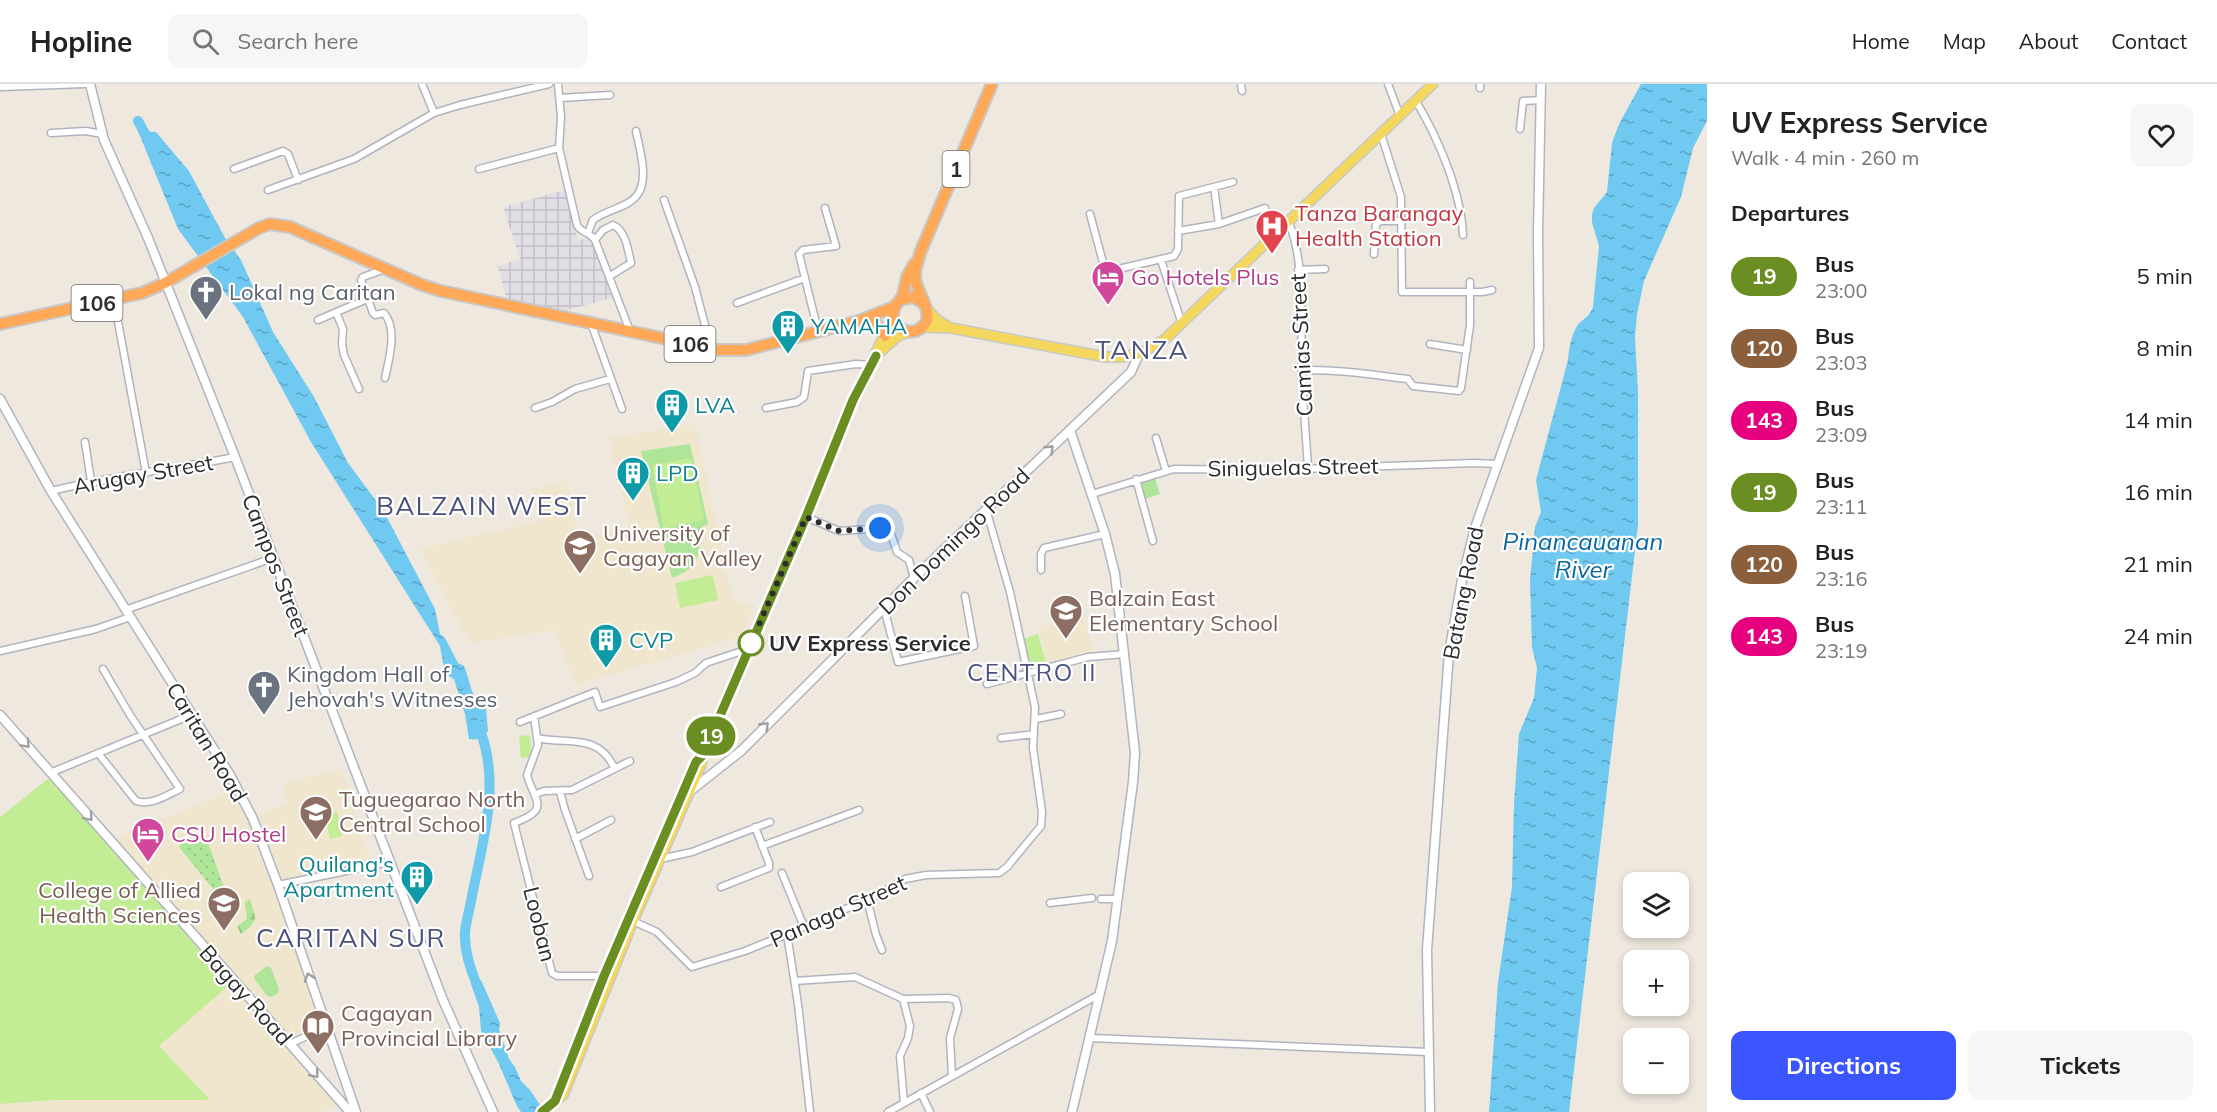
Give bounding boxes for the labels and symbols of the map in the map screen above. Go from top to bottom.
road number: 1 [942,151,970,187]
place label: Tanza Barangay Health Station [1295,199,1463,252]
hospital icon: Tanza Barangay Health Station [1254,208,1290,255]
hotel icon: Go Hotels Plus [1090,259,1126,306]
place label: Go Hotels Plus [1131,263,1279,291]
street label: Camias Street [1283,273,1319,417]
church icon: Lokal ng Caritan [188,274,224,321]
place label: Lokal ng Caritan [229,278,396,306]
road number: 106 [72,285,122,321]
building icon: YAMAHA [770,308,806,355]
place label: YAMAHA [810,312,907,340]
road number: 106 [664,326,716,362]
district label: TANZA [1095,333,1189,366]
building icon: LVA [654,387,690,434]
place label: LVA [695,391,735,419]
one-way arrow [1043,445,1054,456]
street label: Arugay Street [71,448,215,500]
street label: Siniguelas Street [1207,452,1379,482]
building icon: LPD [615,455,651,502]
place label: LPD [656,459,699,487]
street label: Don Domingo Road [872,462,1036,620]
district label: BALZAIN WEST [376,489,588,522]
street label: Campos Street [236,490,316,641]
your location [865,513,895,543]
place label: University of Cagayan Valley [603,519,762,572]
street label: Batang Road [1436,524,1490,662]
water label: Pinancauanan River [1503,526,1663,584]
school or university icon: University of Cagayan Valley [562,528,598,575]
place label: Balzain East Elementary School [1089,584,1278,637]
school or university icon: Balzain East Elementary School [1048,593,1084,640]
building icon: CVP [588,622,624,669]
place label: CVP [629,626,673,654]
place label: UV Express Service [769,629,971,657]
marker: UV Express Service [738,630,764,656]
district label: CENTRO II [967,657,1097,687]
place label: Kingdom Hall of Jehovah's Witnesses [287,660,498,713]
church icon: Kingdom Hall of Jehovah's Witnesses [246,669,282,716]
street label: Caritan Road [160,677,254,807]
line badge: 19 [684,716,738,756]
one-way arrow [757,722,768,733]
one-way arrow [19,737,30,747]
place label: Tuguegarao North Central School [339,785,525,838]
school or university icon: Tuguegarao North Central School [298,794,334,841]
one-way arrow [82,810,93,821]
hotel icon: CSU Hostel [130,816,166,863]
place label: CSU Hostel [171,820,286,848]
place label: Quilang's Apartment [283,850,394,903]
building icon: Quilang's Apartment [399,859,435,906]
street label: Panaga Street [766,868,911,954]
place label: College of Allied Health Sciences [38,876,201,929]
street label: Looban [517,884,563,964]
school or university icon: College of Allied Health Sciences [206,885,242,932]
district label: CARITAN SUR [256,921,446,954]
street label: Bagay Road [193,939,299,1051]
one-way arrow [304,972,316,983]
place label: Cagayan Provincial Library [341,999,518,1052]
library icon: Cagayan Provincial Library [300,1008,336,1055]
one-way arrow [307,1067,318,1078]

